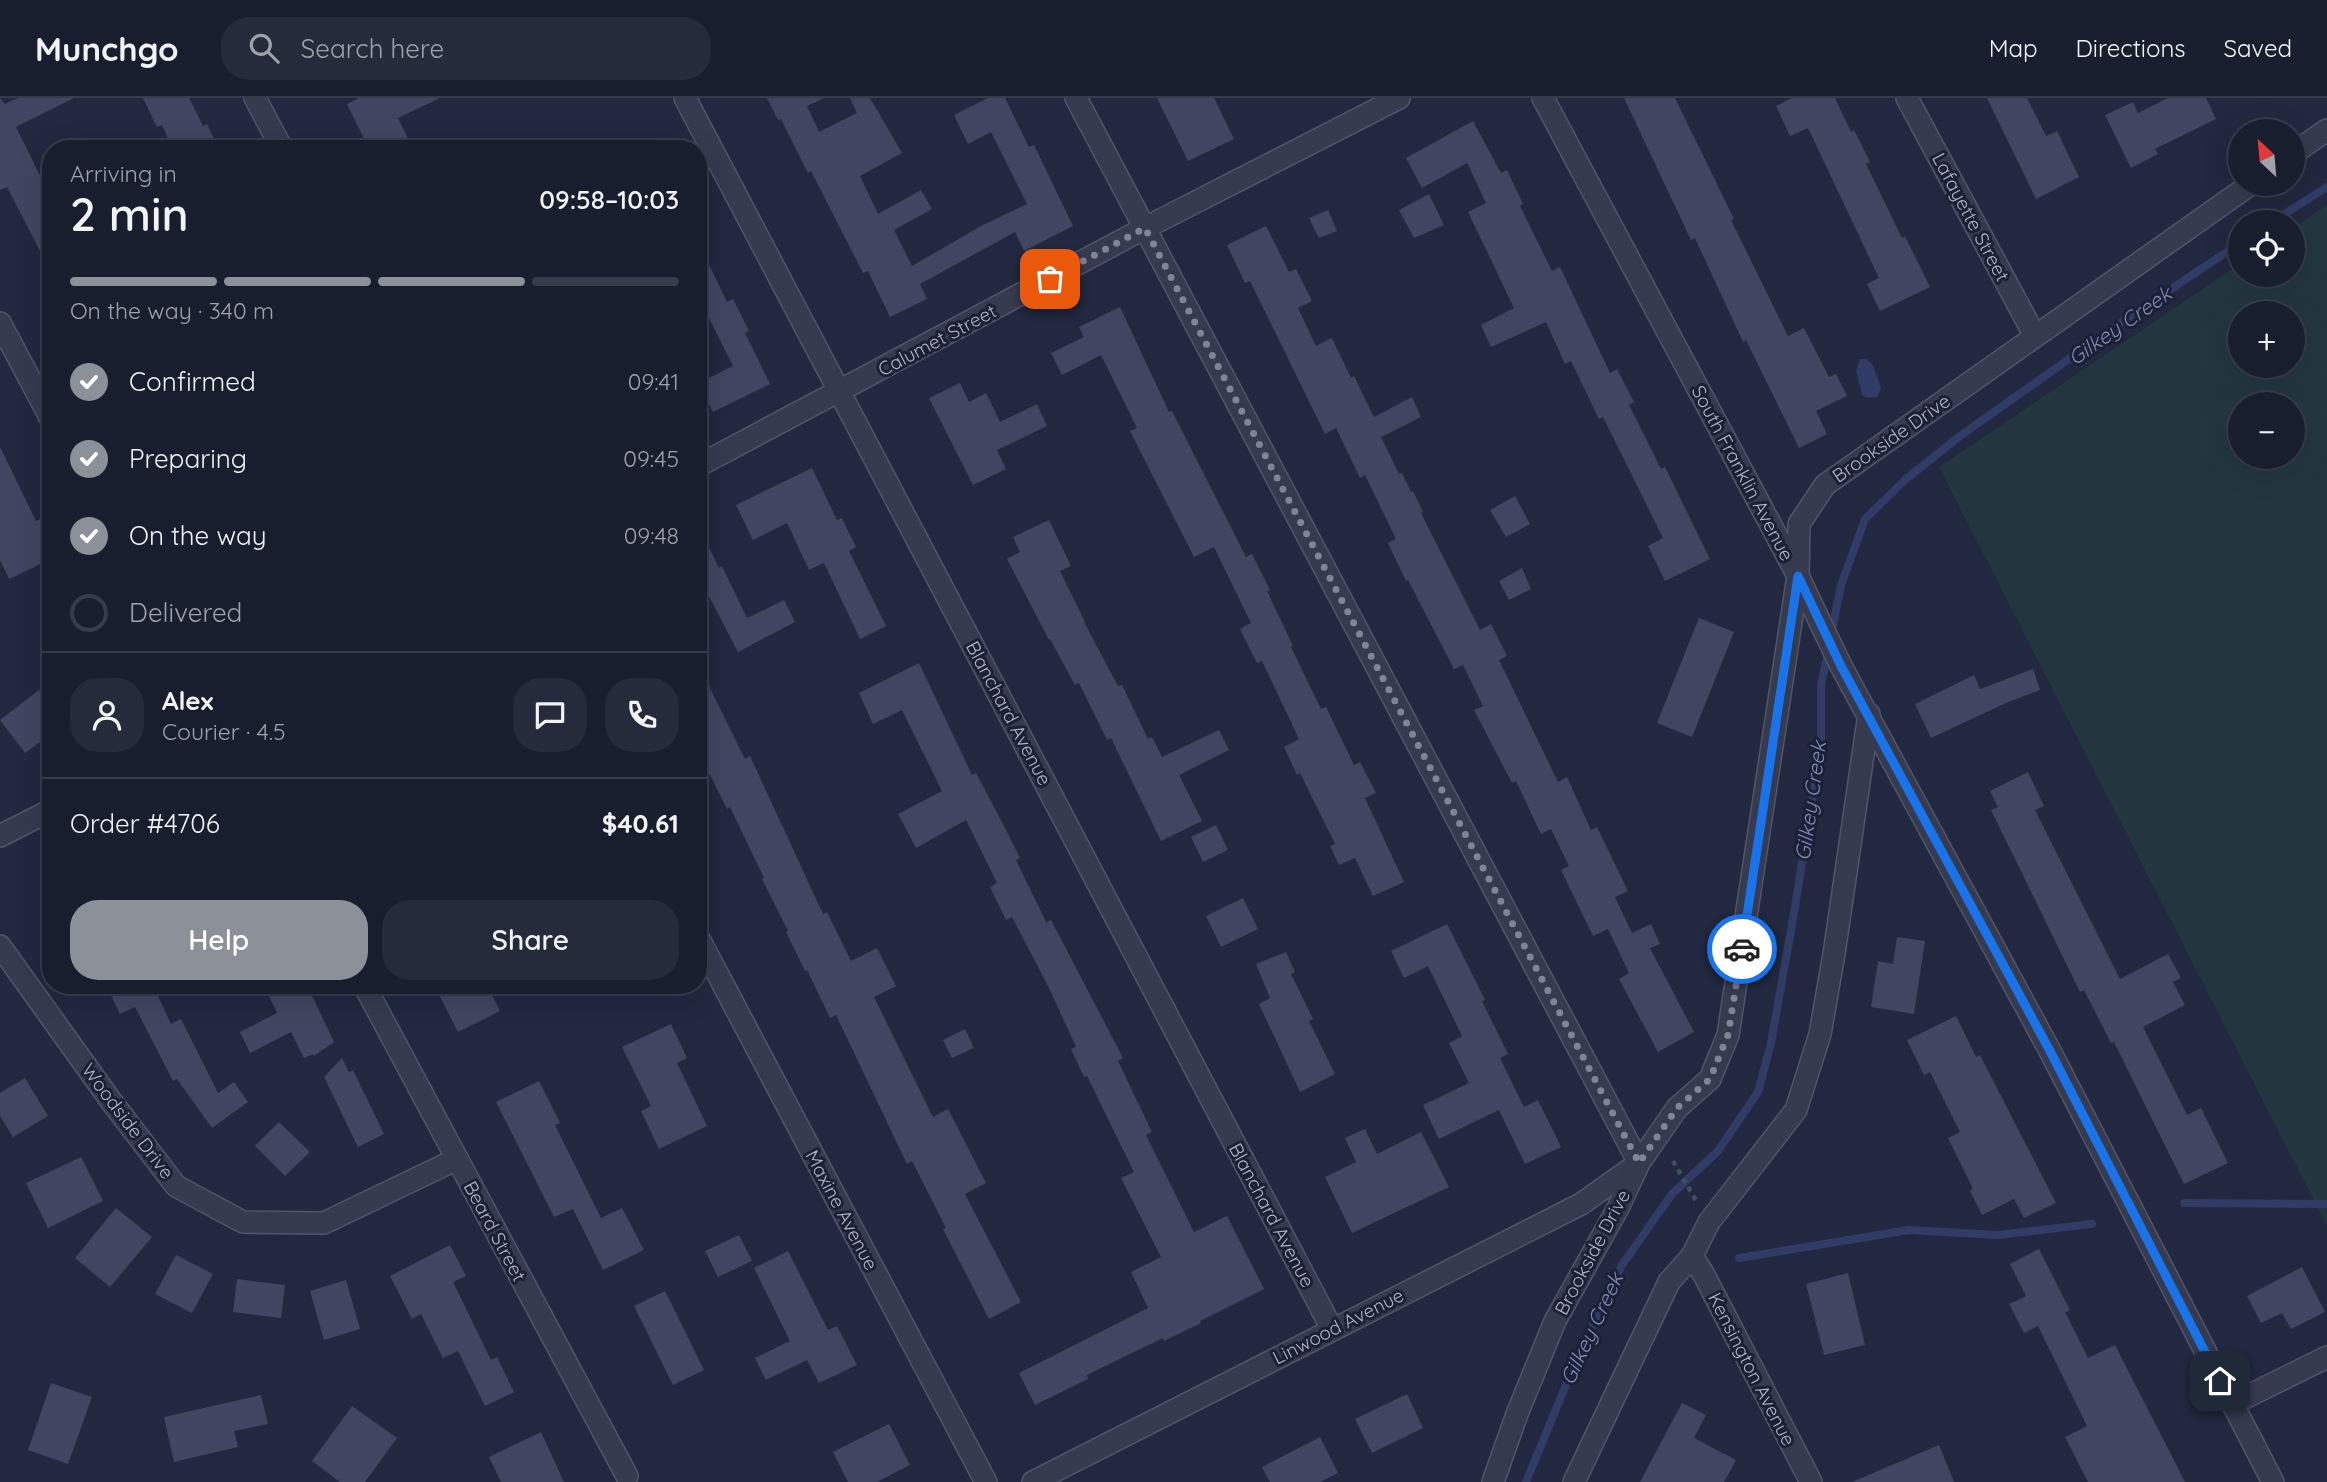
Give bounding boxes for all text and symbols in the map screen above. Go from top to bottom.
search box [221,17,711,80]
text: Munchgo [35,28,179,69]
icon: search [245,29,283,67]
text: Search here [301,32,444,65]
text: Map [1989,33,2038,63]
text: Directions [2076,33,2186,63]
text: Saved [2224,33,2292,63]
north arrow [2228,119,2305,196]
map controls [2228,119,2305,469]
street label: Lafayette Street [1927,149,2015,285]
text: Arriving in [70,159,177,188]
text: 09:58–10:03 [539,183,679,216]
text: 2 min [70,185,189,243]
button: locate [2228,210,2305,287]
pin [1020,249,1080,309]
icon: bag [1031,260,1069,298]
water label: Gilkey Creek [2063,279,2178,370]
text: On the way · 340 m [70,296,274,325]
street label: Calumet Street [874,299,1000,381]
button: + [2228,301,2305,378]
icon: check [70,363,108,401]
text: Confirmed [129,365,256,398]
text: 09:41 [628,367,679,396]
street label: South Franklin Avenue [1687,381,1799,565]
street label: Brookside Drive [1827,388,1955,488]
button: − [2228,392,2305,469]
icon: check [70,440,108,478]
text: Preparing [129,442,247,475]
text: 09:45 [623,444,679,473]
icon: check [70,517,108,555]
text: On the way [129,519,267,552]
text: 09:48 [624,521,679,550]
text: Delivered [129,596,242,629]
street label: Blanchard Avenue [961,637,1057,789]
button: person [70,678,144,752]
button: chat [513,678,587,752]
button: phone [605,678,679,752]
text: Alex [162,684,213,717]
text: Courier · 4.5 [162,717,286,746]
water label: Gilkey Creek [1789,738,1832,862]
text: Order #4706 [70,807,220,840]
text: $40.61 [602,807,679,840]
button: Help [70,900,368,980]
button: Share [382,900,679,980]
courier [1707,914,1777,984]
icon: car [1723,930,1761,968]
street label: Woodside Drive [77,1058,179,1184]
street label: Blanchard Avenue [1224,1139,1320,1291]
street label: Maxine Avenue [800,1146,884,1274]
street label: Beard Street [459,1177,531,1285]
street label: Brookside Drive [1549,1185,1635,1319]
water label: Gilkey Creek [1554,1267,1629,1389]
street label: Linwood Avenue [1268,1283,1408,1369]
street label: Kensington Avenue [1703,1288,1801,1450]
pin [2190,1351,2250,1411]
icon: home [2201,1362,2239,1400]

